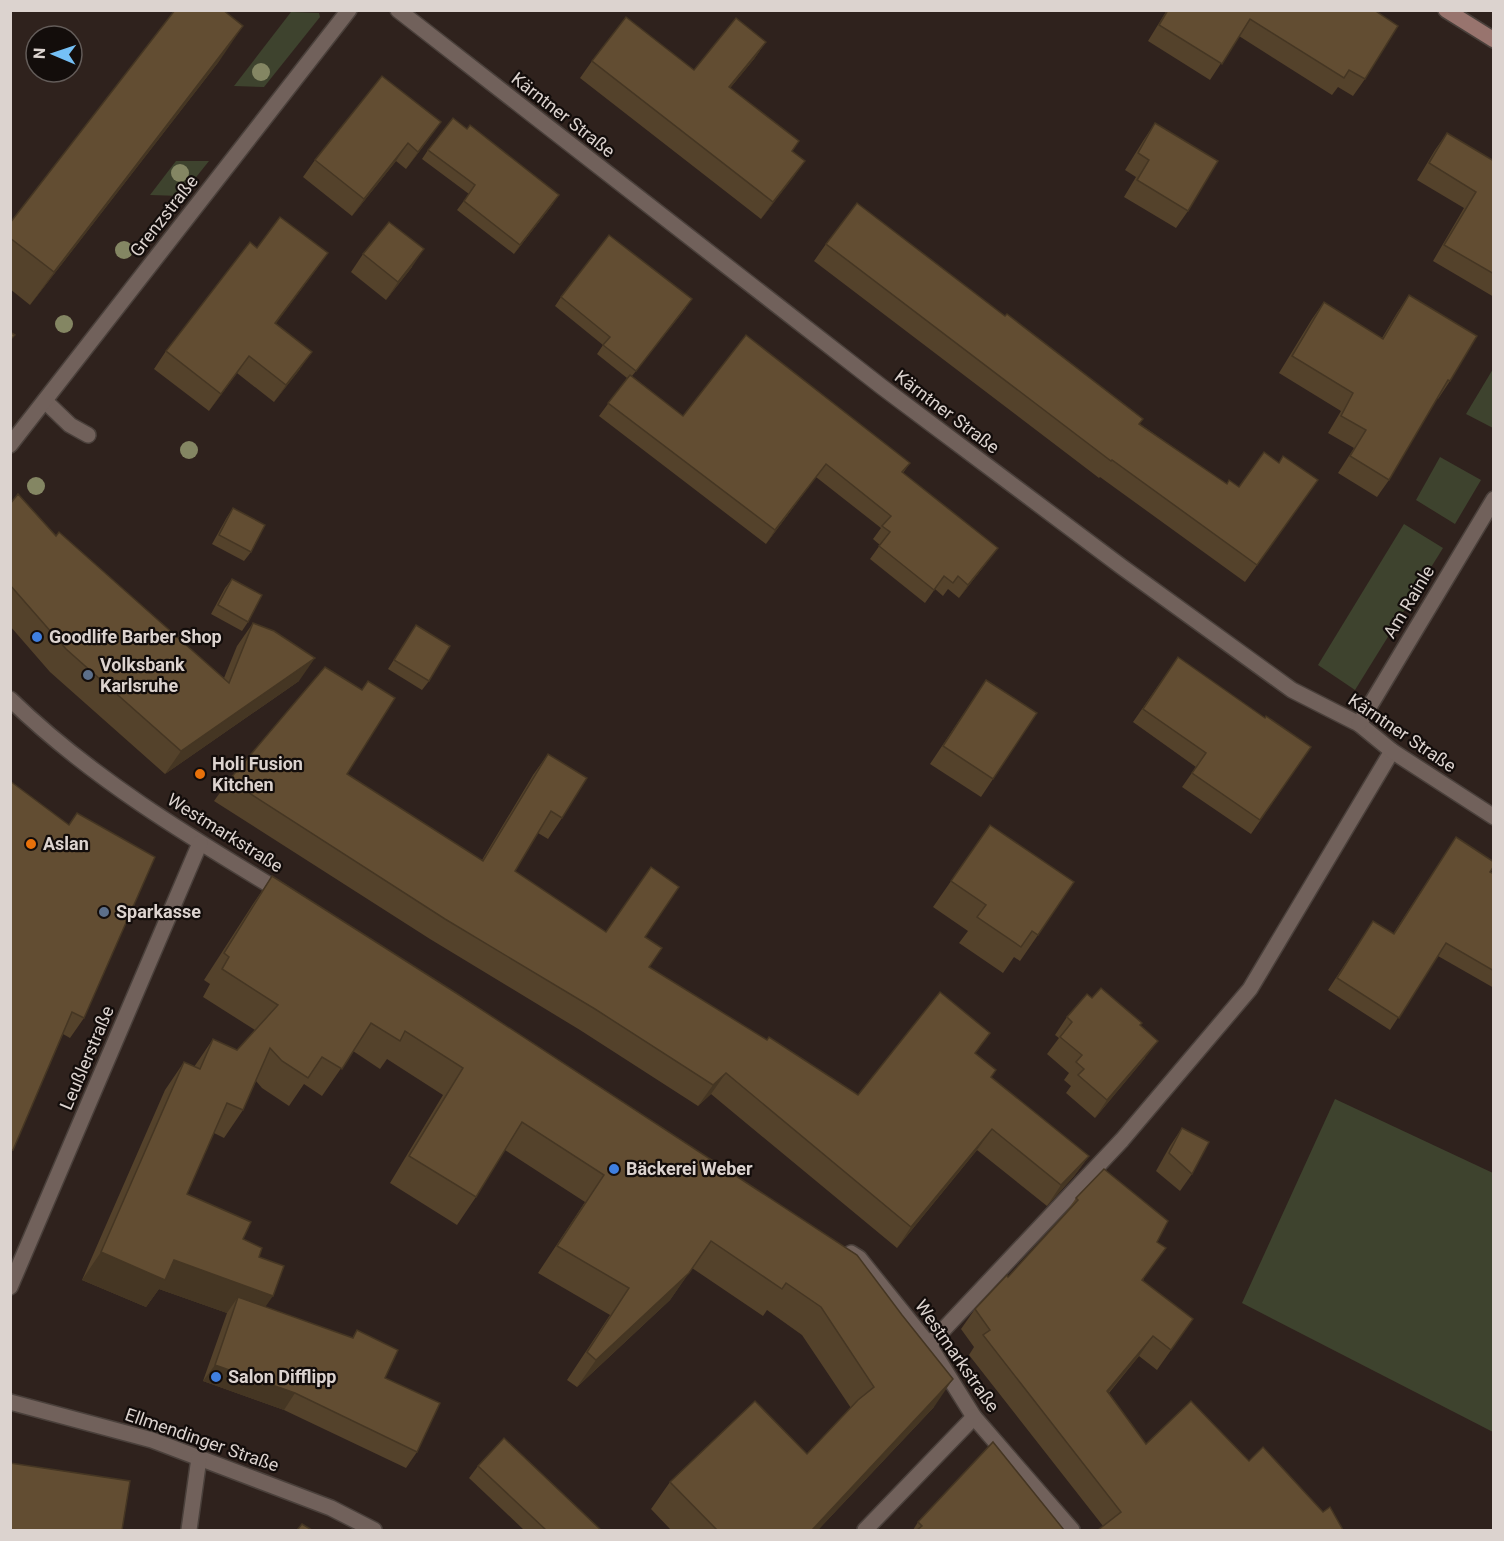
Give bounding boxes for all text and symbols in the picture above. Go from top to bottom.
north arrow [24,24,84,84]
text: N [30,48,49,59]
street label: Kärntner Straße [507,68,619,161]
street label: Grenzstraße [125,171,202,261]
street label: Kärntner Straße [891,365,1004,458]
street label: Am Rainle [1379,562,1438,642]
place label: Goodlife Barber Shop [49,626,222,647]
marker: Goodlife Barber Shop [30,630,44,644]
place label: Volksbank Karlsruhe [100,654,185,696]
marker: Volksbank Karlsruhe [81,668,95,682]
street label: Kärntner Straße [1344,689,1460,776]
place label: Holi Fusion Kitchen [212,753,303,795]
marker: Holi Fusion Kitchen [193,767,207,781]
street label: Westmarkstraße [164,789,287,877]
place label: Aslan [43,833,89,854]
marker: Aslan [24,837,38,851]
place label: Sparkasse [116,901,201,922]
marker: Sparkasse [97,905,111,919]
street label: Leußlerstraße [55,1003,118,1113]
place label: Bäckerei Weber [626,1158,753,1179]
marker: Bäckerei Weber [607,1162,621,1176]
street label: Westmarkstraße [911,1296,1004,1416]
place label: Salon Difflipp [228,1366,336,1387]
marker: Salon Difflipp [209,1370,223,1384]
street label: Ellmendinger Straße [122,1403,282,1476]

